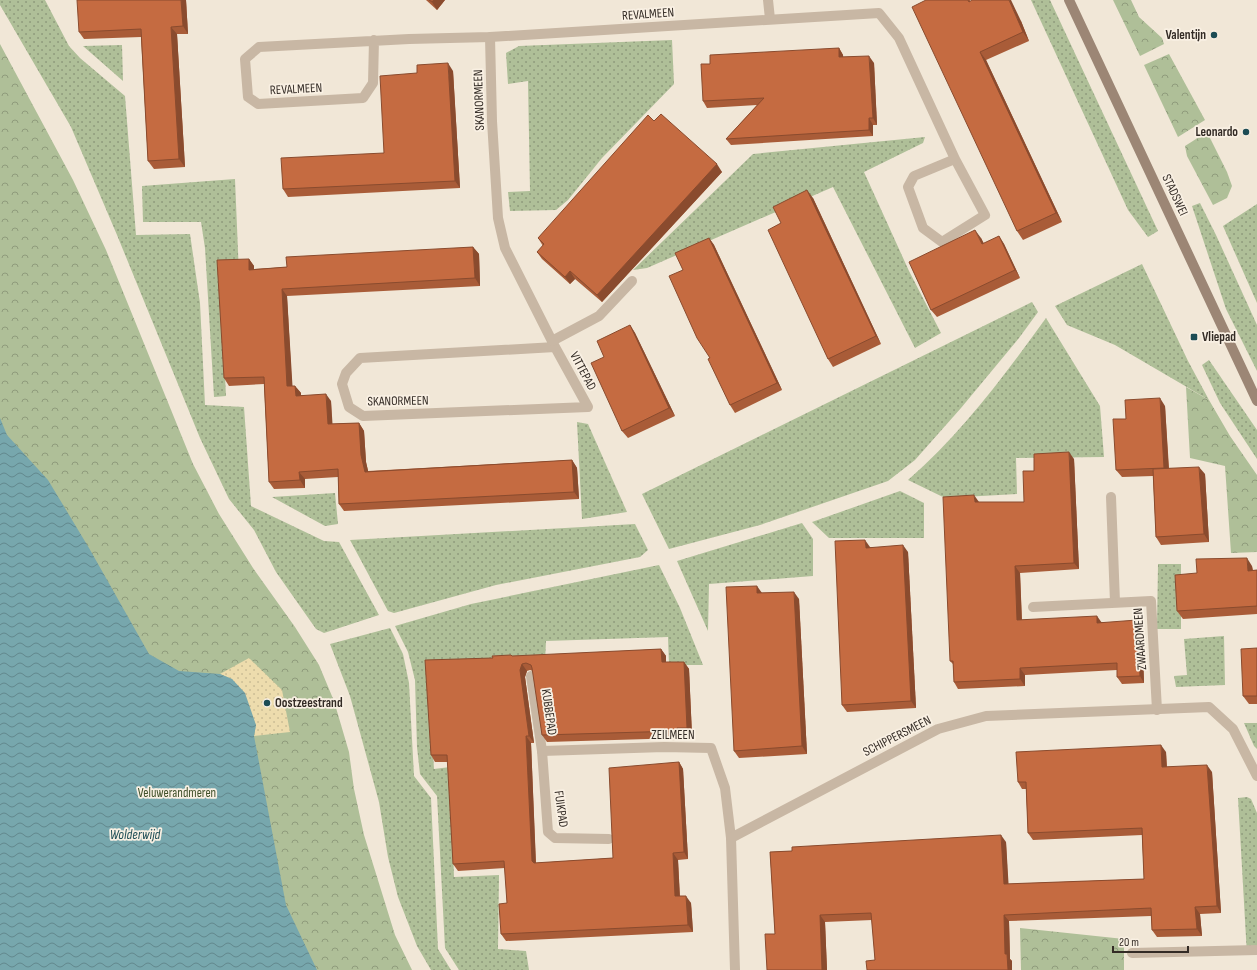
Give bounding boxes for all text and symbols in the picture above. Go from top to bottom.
street label: REVALMEEN [621,4,675,24]
place label: Valentijn [1165,27,1206,43]
marker: Valentijn [1209,30,1219,40]
street label: SKANORMEEN [470,69,488,131]
street label: REVALMEEN [269,80,323,98]
place label: Leonardo [1195,124,1238,140]
marker: Leonardo [1241,127,1251,137]
street label: STADSWEI [1158,172,1192,218]
place label: Vliepad [1202,329,1236,345]
marker: Vliepad [1189,332,1199,342]
street label: VITTEPAD [566,349,600,393]
street label: SKANORMEEN [367,392,429,410]
street label: ZWAARDMEEN [1130,607,1150,671]
street label: KUBBEPAD [538,688,560,736]
place label: Oostzeestrand [275,695,343,711]
marker: Oostzeestrand [262,698,272,708]
street label: SCHIPPERSMEEN [860,712,934,760]
street label: ZEILMEEN [651,727,695,743]
park label: Veluwerandmeren [138,785,216,801]
street label: FUIKPAD [550,790,572,828]
water label: Wolderwijd [110,826,162,843]
scale bar [1113,928,1188,954]
text: 20 m [1119,935,1139,950]

